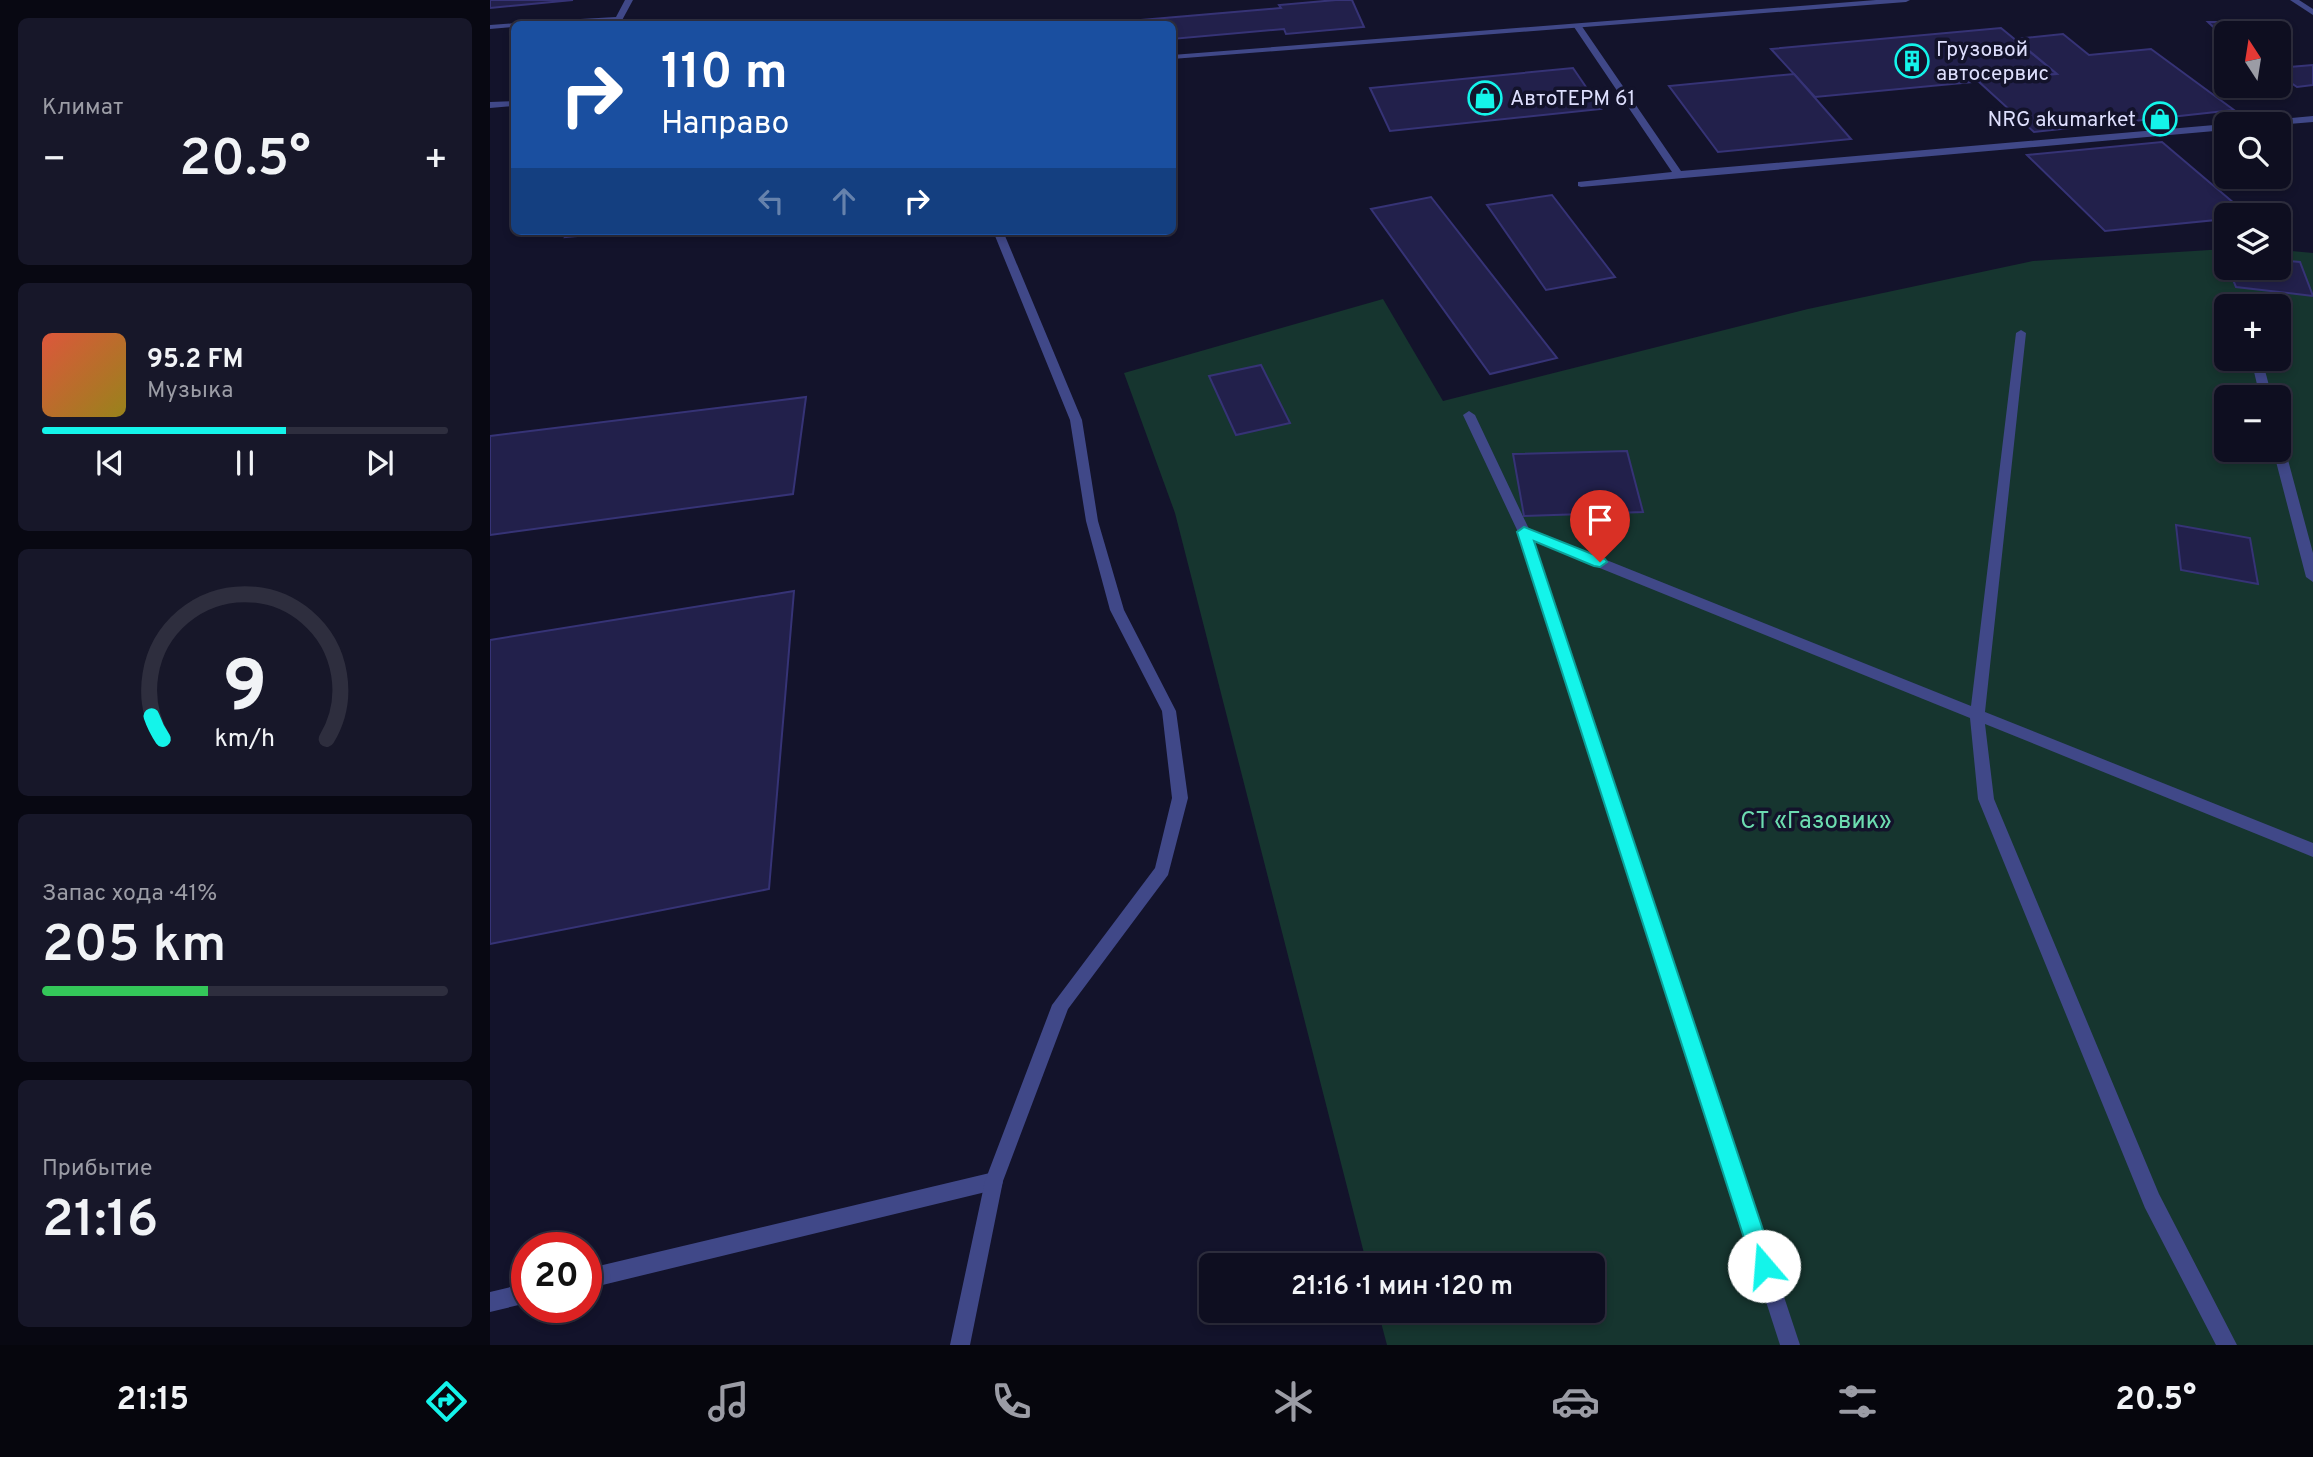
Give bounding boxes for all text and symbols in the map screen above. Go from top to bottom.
north arrow [2214,21,2291,98]
map controls [2214,21,2291,462]
place label: Грузовой автосервис [1936,37,2049,88]
building icon: Грузовой автосервис [1893,42,1931,80]
text: 110 m [661,44,788,106]
icon: right [546,49,637,140]
shop icon: АвтоТЕРМ 61 [1466,79,1504,117]
place label: АвтоТЕРМ 61 [1510,86,1635,113]
text: Климат [42,94,123,123]
shop icon: NRG akumarket [2141,100,2179,138]
text: Направо [661,105,789,145]
place label: NRG akumarket [1987,107,2136,134]
button: search [2214,112,2291,189]
text: 20.5° [179,128,311,194]
text: − [42,137,67,186]
text: + [423,137,448,186]
icon: left [752,182,790,220]
icon: ahead [825,182,863,220]
icon: right [898,182,936,220]
button: layers [2214,203,2291,280]
button: + [2214,294,2291,371]
text: 95.2 FM [147,344,244,377]
text: Музыка [147,377,233,406]
button: − [2214,385,2291,462]
icon: previous [91,444,129,482]
icon: pause [226,444,264,482]
icon: next [361,444,399,482]
pin [1570,490,1630,562]
icon: arrive [1581,501,1619,539]
text: 9 [223,645,267,737]
text: km/h [215,723,275,755]
park label: СТ «Газовик» [1740,807,1892,837]
text: Запас хода · 41% [42,880,217,909]
text: 205 km [42,914,226,980]
text: Прибытие [42,1155,152,1184]
text: 21:16 [42,1189,158,1255]
position arrow [1727,1229,1801,1303]
speed limit sign: 20 [511,1232,602,1323]
text: 21:16 · 1 мин · 120 m [1291,1271,1513,1304]
icon: directions [422,1377,471,1426]
icon: music [704,1377,753,1426]
icon: phone [987,1377,1036,1426]
icon: climate [1269,1377,1318,1426]
icon: car [1551,1377,1600,1426]
icon: filters [1833,1377,1882,1426]
text: 21:15 [117,1381,189,1421]
text: 20.5° [2115,1381,2196,1421]

